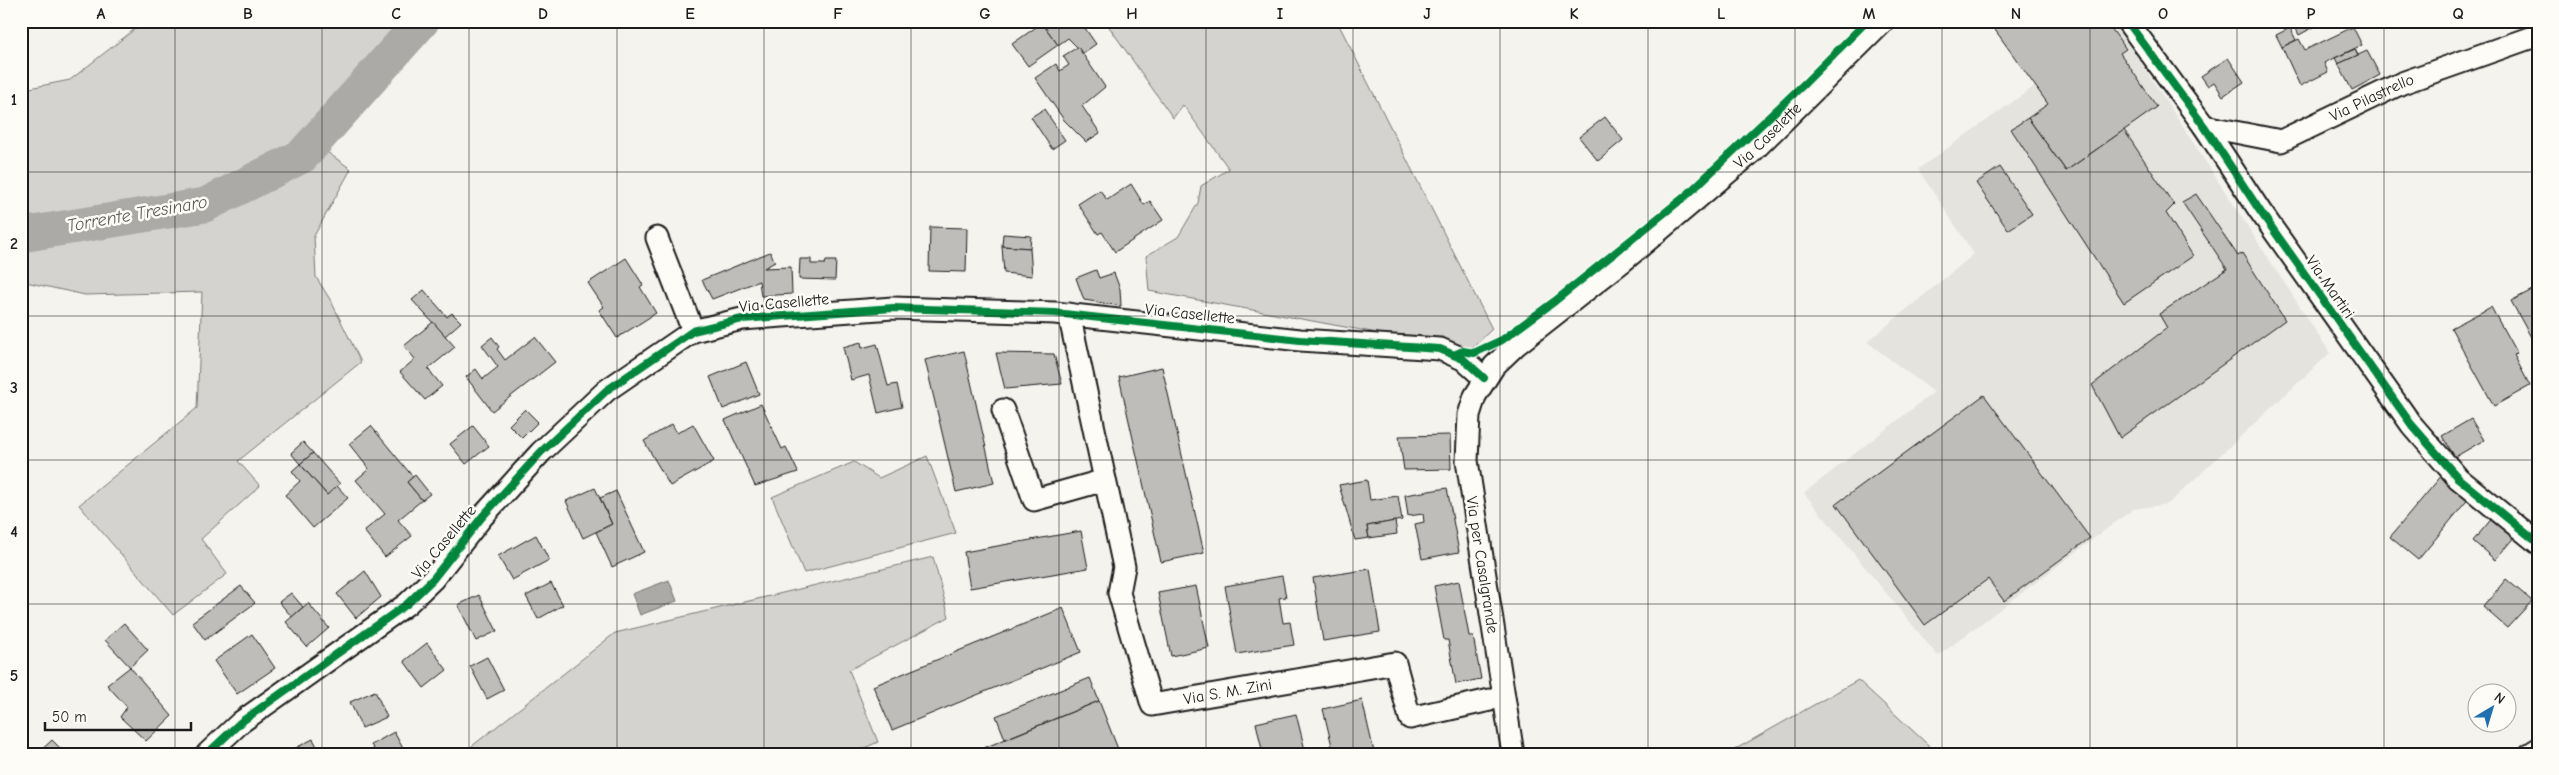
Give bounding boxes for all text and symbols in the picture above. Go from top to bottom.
text: A [97,5,106,23]
text: B [243,5,253,23]
text: C [391,5,401,23]
text: D [538,5,548,23]
text: E [685,5,695,23]
text: F [833,5,843,23]
text: G [979,5,991,23]
text: H [1126,5,1138,23]
text: I [1277,5,1283,23]
text: J [1423,5,1431,23]
text: K [1569,5,1579,23]
text: L [1717,5,1725,23]
text: M [1863,5,1876,23]
text: N [2011,5,2021,23]
text: O [2158,5,2168,23]
text: P [2307,5,2316,23]
text: Q [2452,5,2464,23]
street label: Via Pilastrello [2327,71,2416,125]
text: 1 [11,91,17,109]
street label: Via Caselette [1730,99,1805,172]
water label: Torrente Tresinaro [65,191,209,237]
text: 2 [10,235,18,253]
street label: Via Martiri [2302,252,2358,322]
street label: Via Casellette [738,290,830,316]
street label: Via Casellette [1144,300,1236,328]
text: 3 [10,379,18,397]
street label: Via per Casalgrande [1462,495,1502,635]
street label: Via Casellette [408,502,480,582]
text: 4 [10,523,18,541]
text: 5 [10,667,18,685]
street label: Via S. M. Zini [1182,675,1273,708]
north arrow [2466,682,2516,732]
text: N [2491,689,2509,708]
scale bar [45,700,191,732]
text: 50 m [52,708,87,726]

